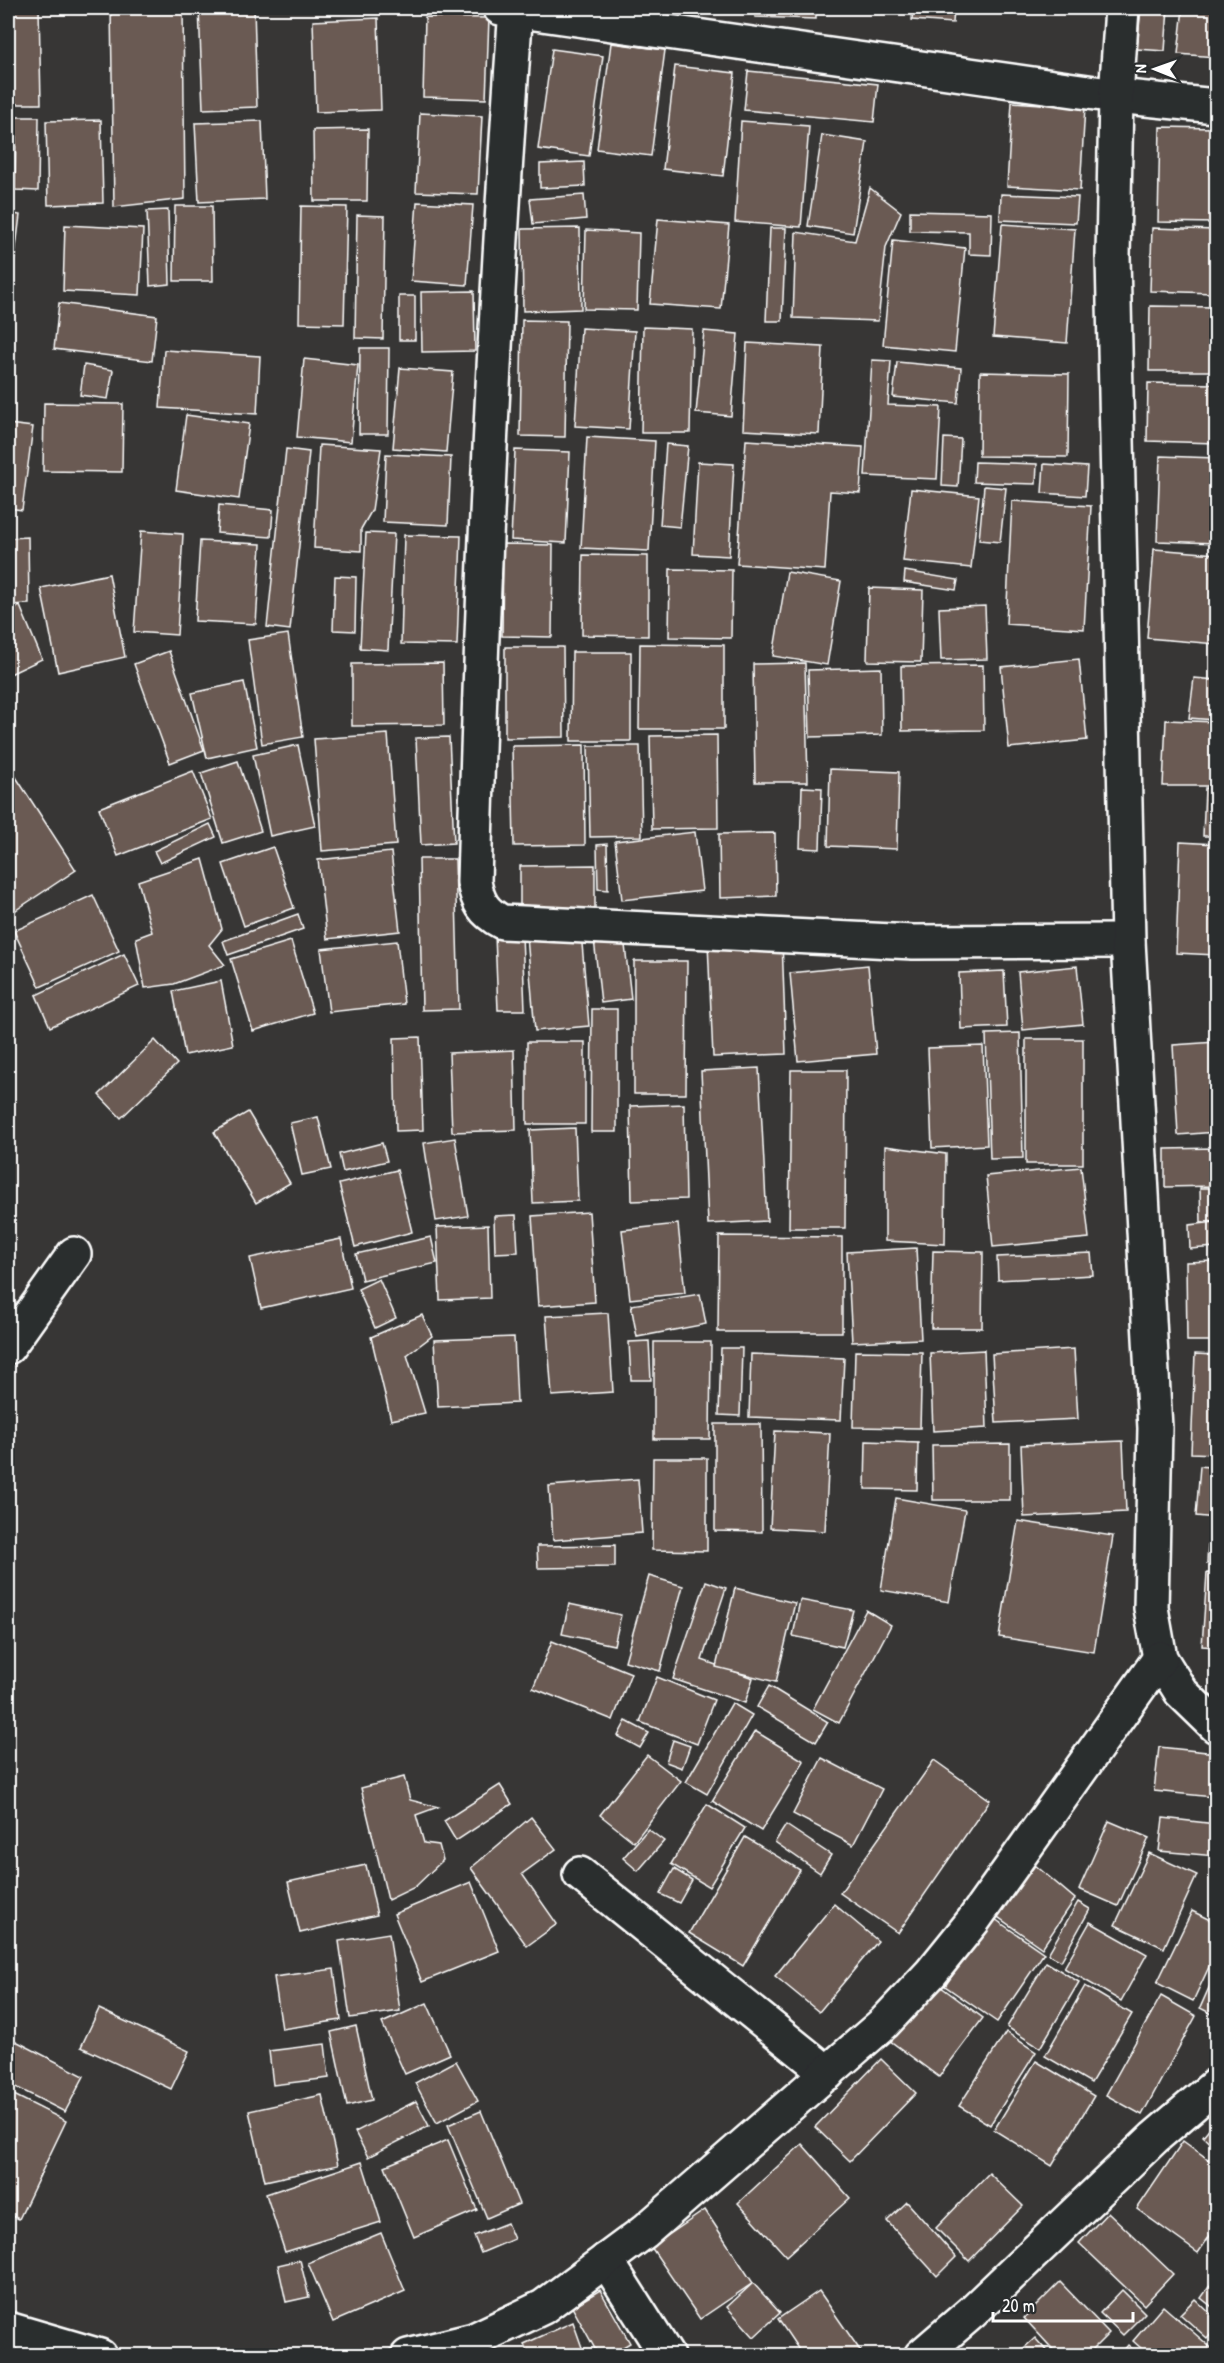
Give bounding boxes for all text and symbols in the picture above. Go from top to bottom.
north arrow [1125,39,1185,99]
text: N [1129,64,1151,73]
scale bar [993,2285,1132,2323]
text: 20 m [1002,2293,1035,2318]

